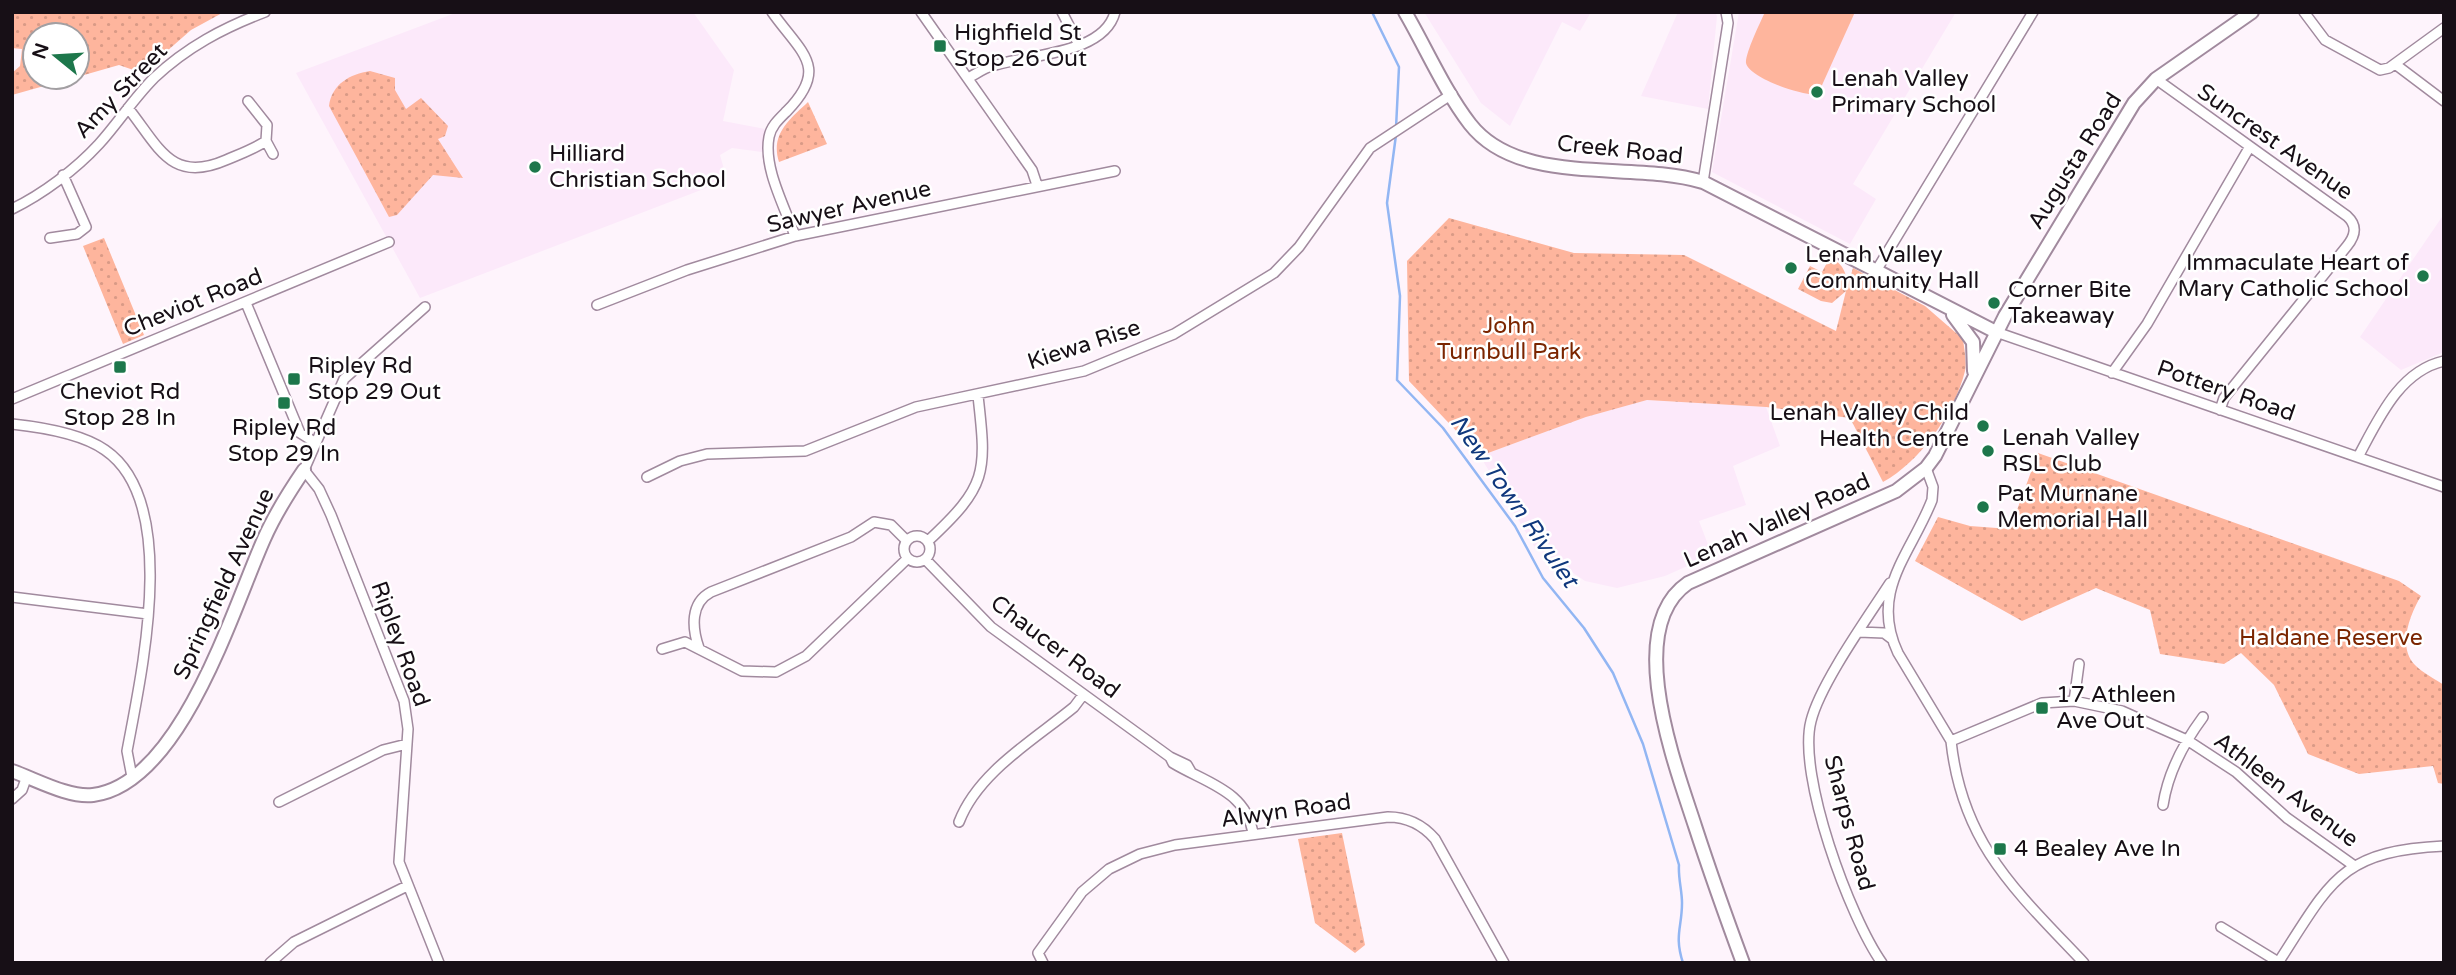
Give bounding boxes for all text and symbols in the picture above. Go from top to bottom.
place label: Highfield St Stop 26 Out [954,19,1087,73]
north arrow [21,21,91,91]
street label: Amy Street [69,37,174,145]
marker: Highfield St Stop 26 Out [932,38,948,54]
text: N [28,40,54,62]
place label: Lenah Valley Primary School [1831,65,1996,119]
street label: Suncrest Avenue [2192,78,2358,206]
marker: Lenah Valley Primary School [1809,84,1825,100]
street label: Augusta Road [2022,88,2128,234]
street label: Creek Road [1556,129,1684,171]
place label: Hilliard Christian School [549,140,726,194]
marker: Hilliard Christian School [527,159,543,175]
street label: Sawyer Avenue [764,175,934,239]
place label: Lenah Valley Community Hall [1805,241,1979,295]
place label: Immaculate Heart of Mary Catholic School [2177,249,2409,303]
marker: Lenah Valley Community Hall [1783,260,1799,276]
street label: Cheviot Road [119,262,267,344]
marker: Immaculate Heart of Mary Catholic School [2415,268,2431,284]
place label: Corner Bite Takeaway [2008,276,2131,330]
marker: Corner Bite Takeaway [1986,295,2002,311]
park label: John Turnbull Park [1437,312,1581,366]
street label: Kiewa Rise [1024,314,1144,376]
place label: Ripley Rd Stop 29 Out [308,352,441,406]
street label: Pottery Road [2153,354,2299,428]
marker: Cheviot Rd Stop 28 In [112,359,128,375]
marker: Ripley Rd Stop 29 Out [286,371,302,387]
place label: Cheviot Rd Stop 28 In [60,378,180,432]
marker: Ripley Rd Stop 29 In [276,395,292,411]
place label: Lenah Valley Child Health Centre [1770,399,1969,453]
water label: New Town Rivulet [1444,409,1586,595]
place label: Ripley Rd Stop 29 In [228,414,340,468]
marker: Lenah Valley Child Health Centre [1975,418,1991,434]
place label: Lenah Valley RSL Club [2002,424,2140,478]
marker: Lenah Valley RSL Club [1980,443,1996,459]
street label: Lenah Valley Road [1679,467,1875,575]
place label: Pat Murnane Memorial Hall [1997,480,2148,534]
street label: Springfield Avenue [167,484,281,684]
marker: Pat Murnane Memorial Hall [1975,499,1991,515]
street label: Ripley Road [364,577,436,711]
street label: Chaucer Road [985,589,1125,705]
park label: Haldane Reserve [2239,624,2423,652]
place label: 17 Athleen Ave Out [2056,681,2176,735]
marker: 17 Athleen Ave Out [2034,700,2050,716]
street label: Athleen Avenue [2208,727,2364,853]
street label: Sharps Road [1817,752,1881,894]
street label: Alwyn Road [1219,788,1353,834]
place label: 4 Bealey Ave In [2014,835,2181,863]
marker: 4 Bealey Ave In [1992,841,2008,857]

